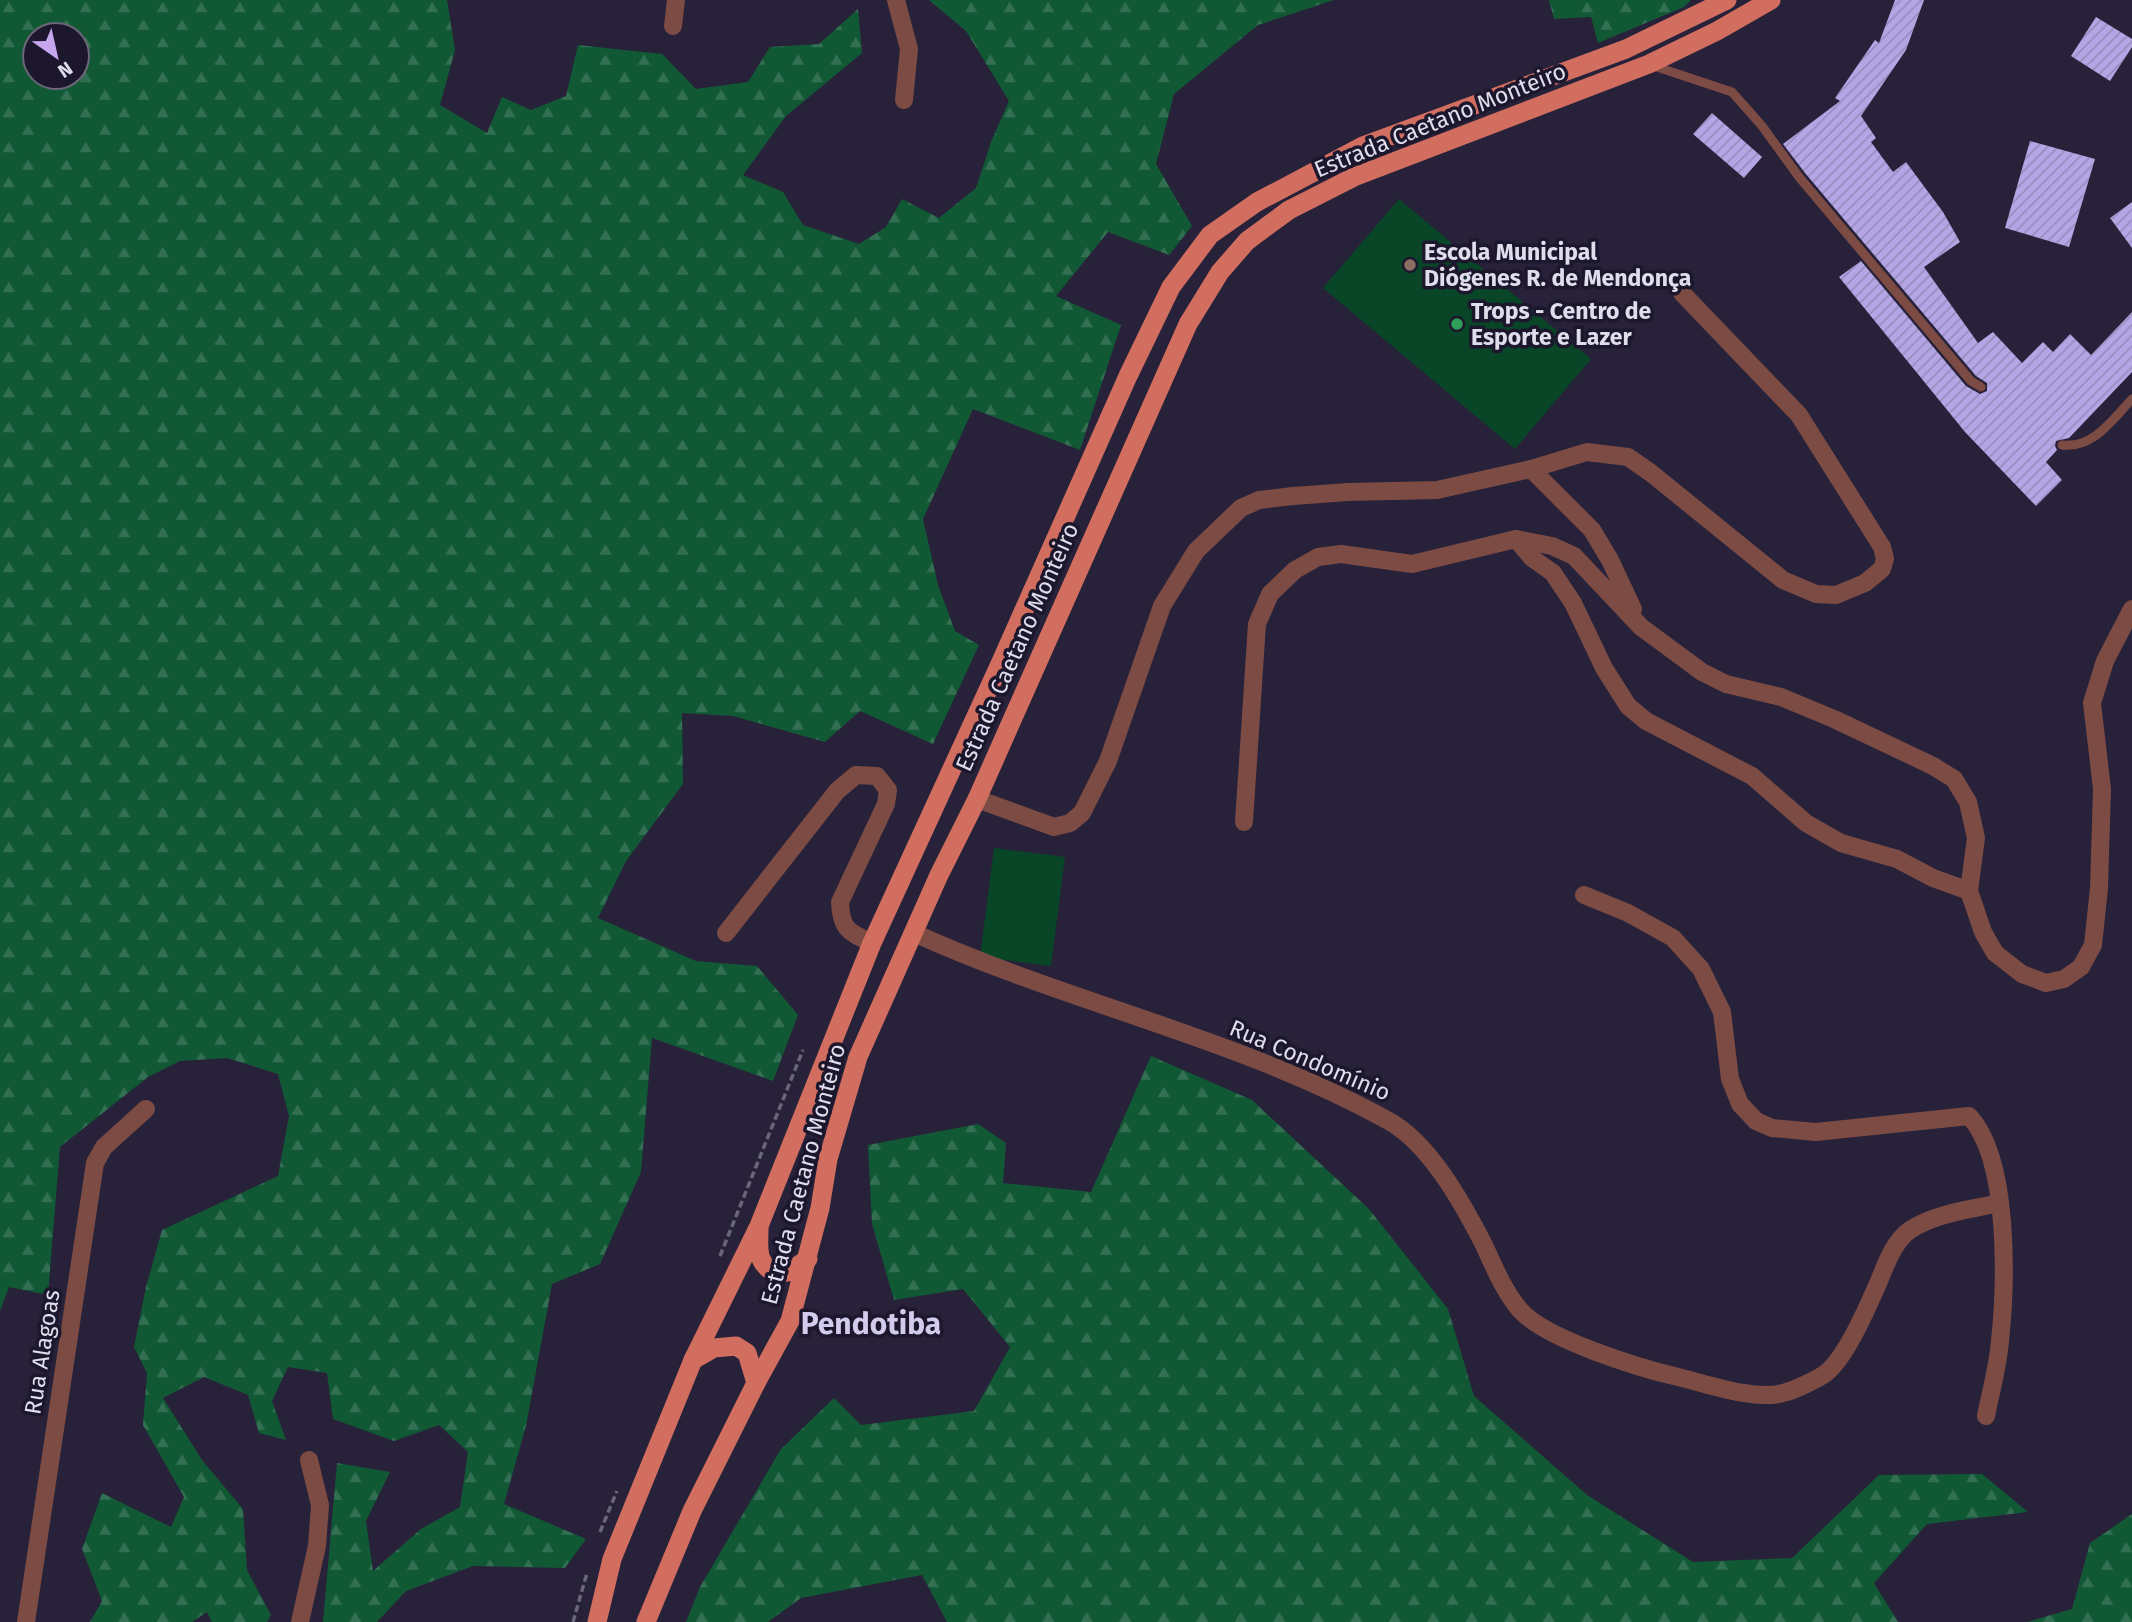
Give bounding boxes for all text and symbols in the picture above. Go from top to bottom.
north arrow [21,21,91,91]
text: N [54,57,77,83]
street label: Estrada Caetano Monteiro [1310,57,1570,183]
place label: Escola Municipal Diógenes R. de Mendonça [1424,238,1691,293]
marker: Escola Municipal Diógenes R. de Mendonça [1402,257,1418,273]
place label: Trops - Centro de Esporte e Lazer [1471,297,1652,351]
marker: Trops - Centro de Esporte e Lazer [1449,316,1465,332]
street label: Estrada Caetano Monteiro [950,518,1084,776]
street label: Rua Condomínio [1225,1014,1395,1106]
street label: Estrada Caetano Monteiro [755,1040,851,1308]
street label: Rua Alagoas [18,1288,66,1416]
district label: Pendotiba [801,1306,941,1342]

